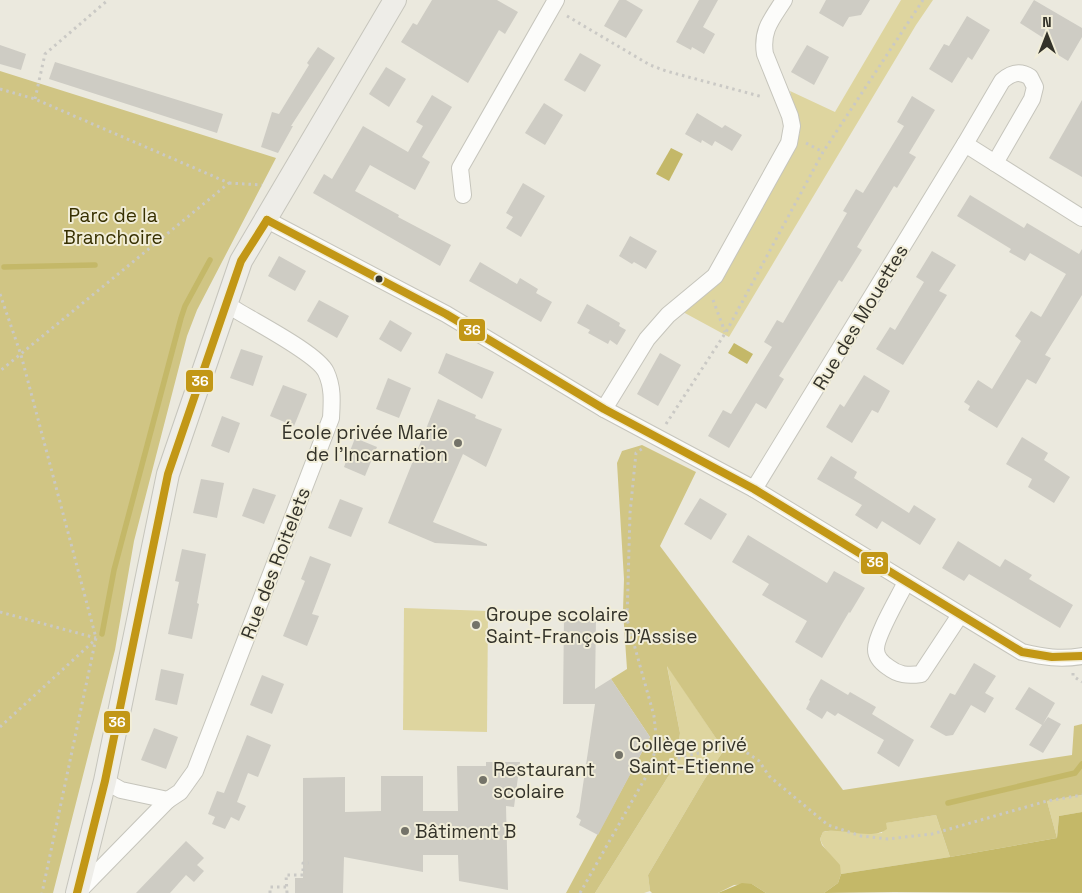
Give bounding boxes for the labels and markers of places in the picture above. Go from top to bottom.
unlabelled marker [374,274,384,284]
place label: École privée Marie de l'Incarnation [282,420,448,467]
marker: École privée Marie de l'Incarnation [452,437,464,449]
place label: Groupe scolaire Saint-François D'Assise [486,602,697,649]
marker: Groupe scolaire Saint-François D'Assise [470,619,482,631]
place label: Collège privé Saint-Etienne [629,732,755,779]
marker: Collège privé Saint-Etienne [613,749,625,761]
place label: Restaurant scolaire [493,757,595,804]
marker: Restaurant scolaire [477,774,489,786]
place label: Bâtiment B [415,819,516,844]
marker: Bâtiment B [399,825,411,837]

